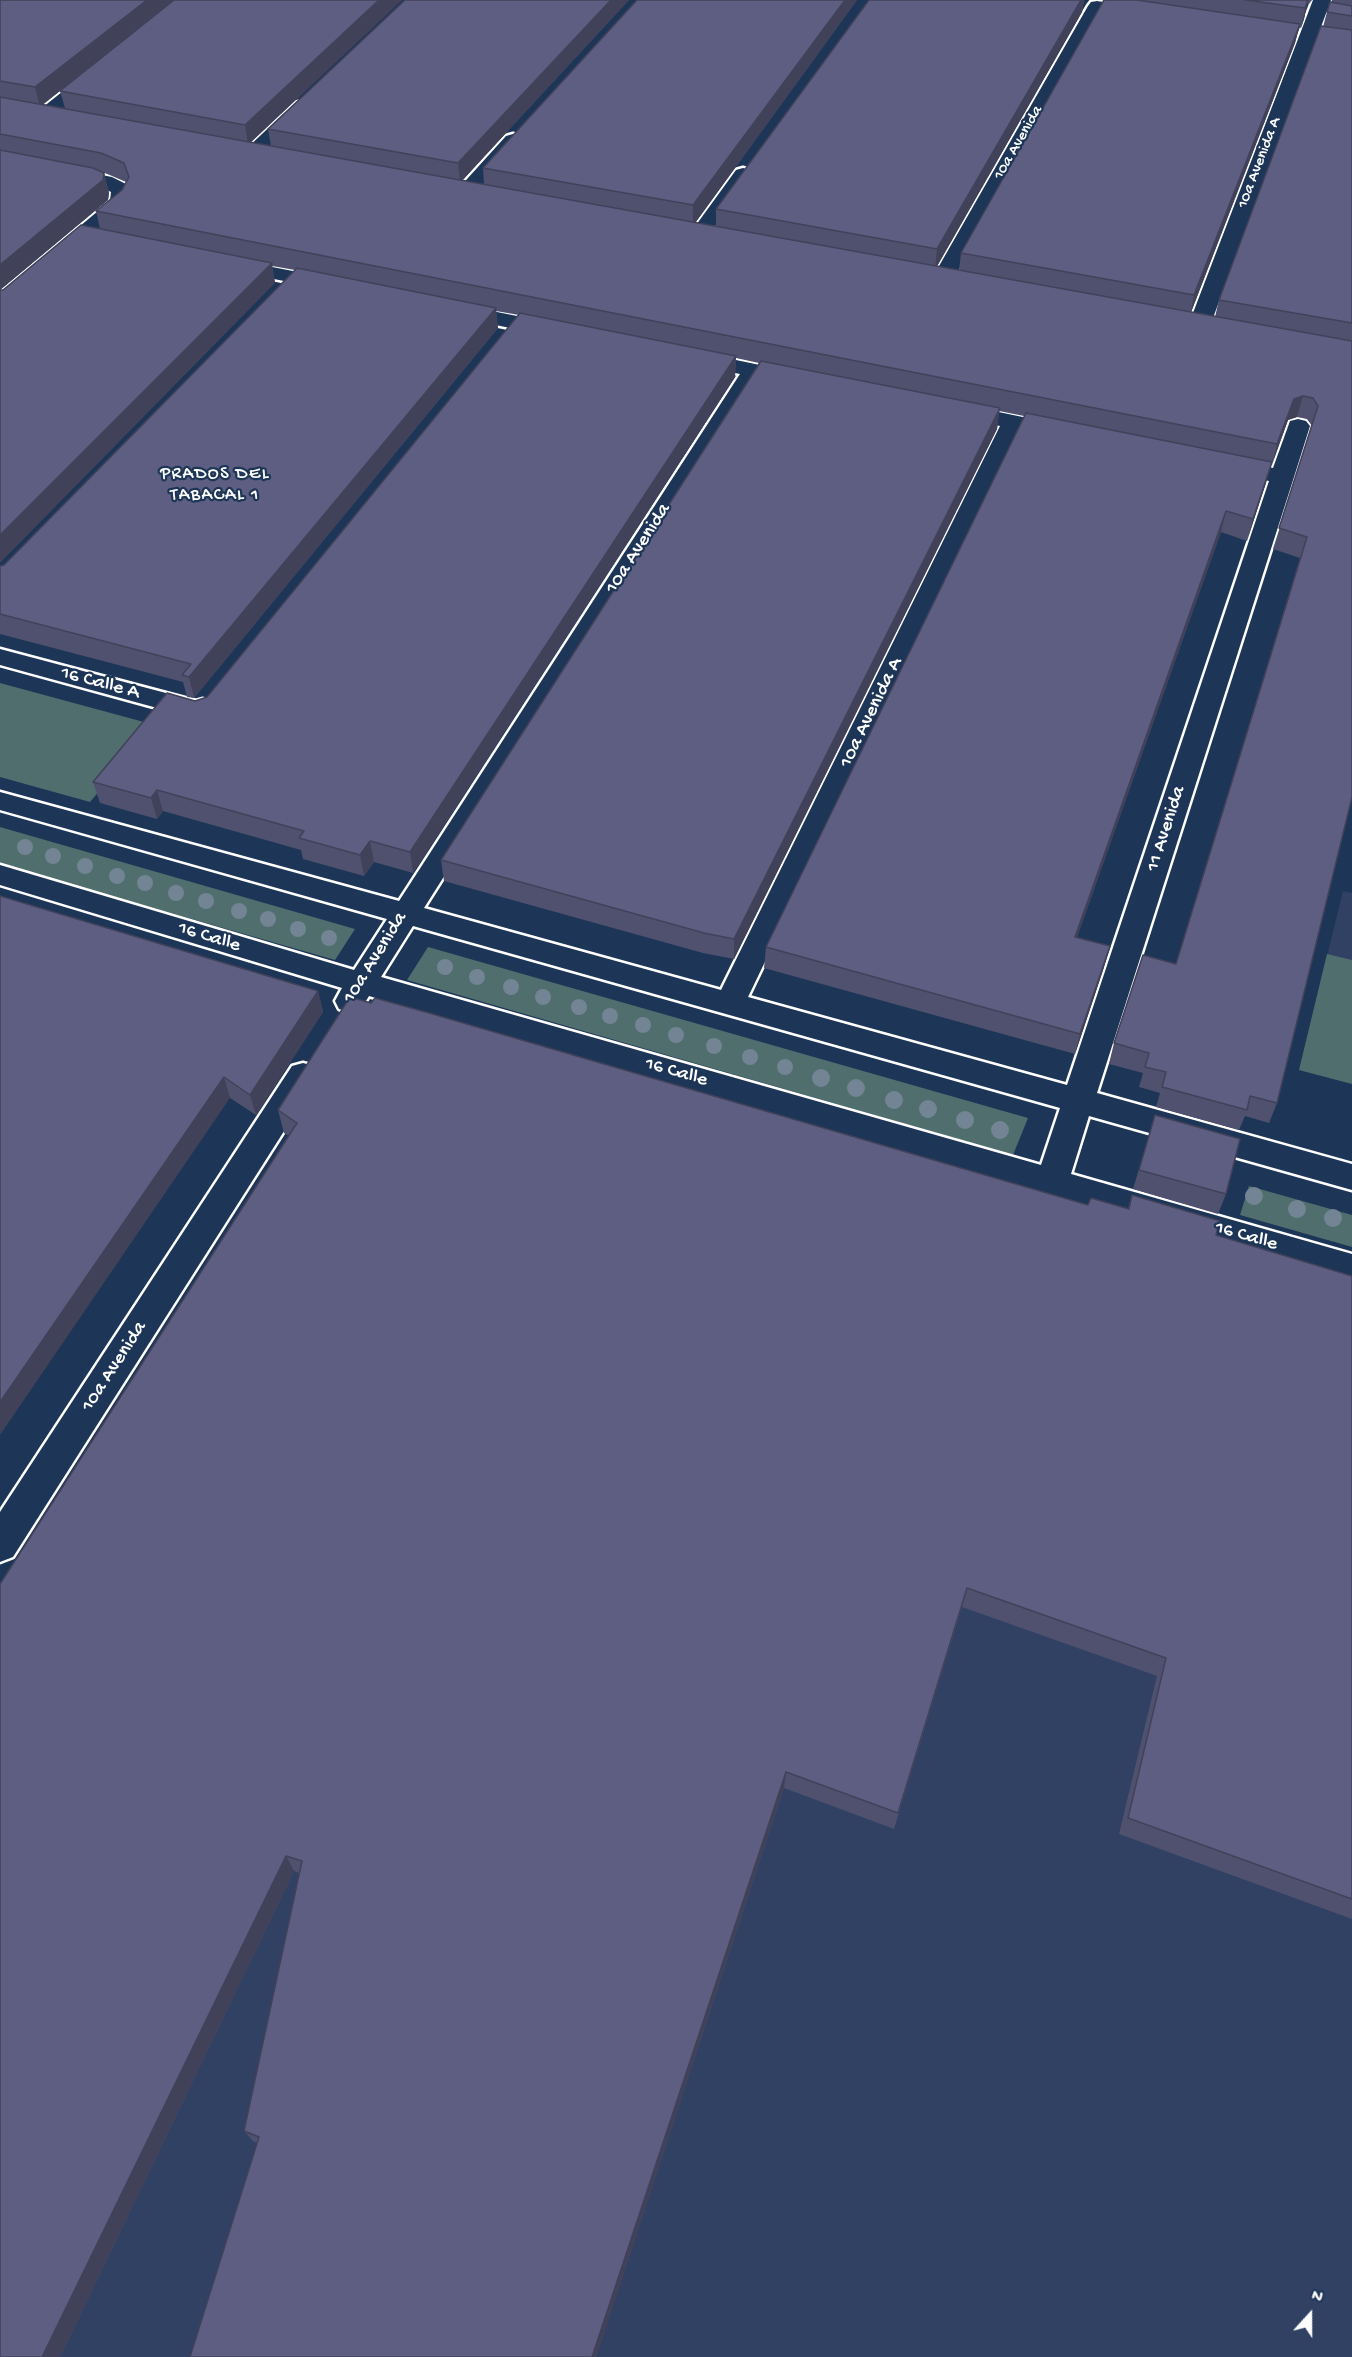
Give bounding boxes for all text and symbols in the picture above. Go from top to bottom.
street label: 10a Avenida [990,103,1048,183]
street label: 10a Avenida A [1234,115,1286,211]
district label: PRADOS DEL TABACAL 1 [160,464,270,506]
street label: 10a Avenida [601,499,677,599]
street label: 10a Avenida A [835,654,909,772]
street label: 16 Calle A [58,662,142,706]
street label: 11 Avenida [1142,783,1192,875]
street label: 10a Avenida [339,908,413,1008]
street label: 16 Calle [175,917,243,959]
street label: 16 Calle [642,1053,710,1093]
street label: 16 Calle [1212,1217,1280,1257]
street label: 10a Avenida [77,1317,153,1417]
north arrow [1280,2285,1340,2345]
text: N [1308,2287,1325,2308]

